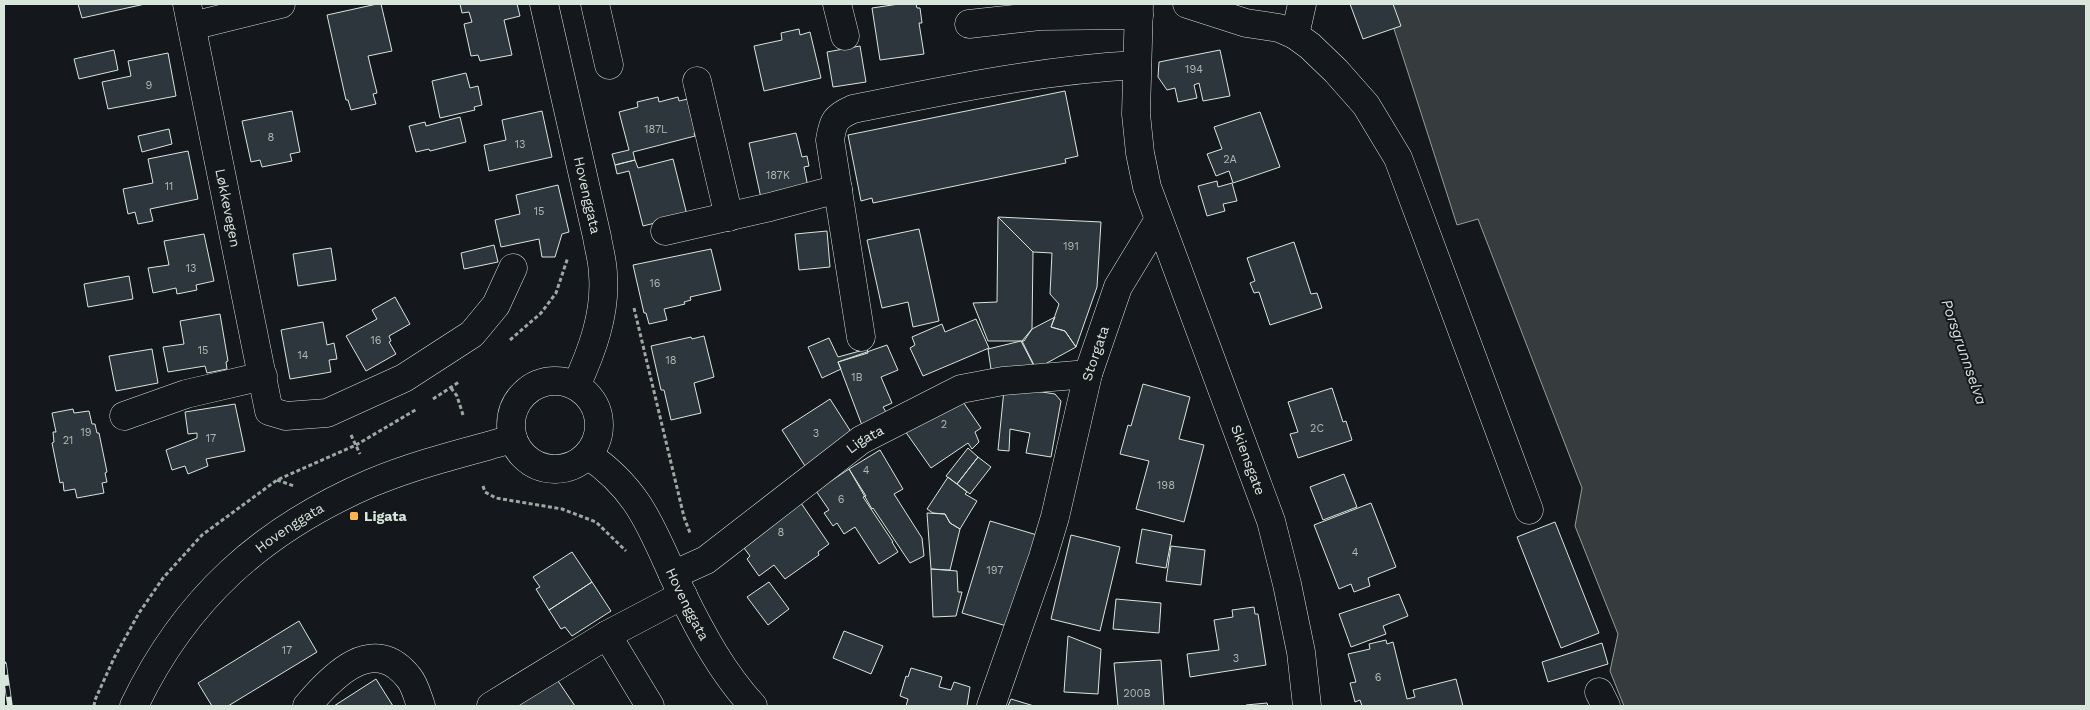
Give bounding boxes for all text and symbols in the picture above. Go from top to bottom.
house number: 194 [1185,63,1203,76]
house number: 9 [146,79,153,92]
house number: 187L [644,123,668,136]
house number: 8 [268,131,275,144]
house number: 13 [515,138,525,151]
house number: 2A [1223,153,1237,166]
street label: Hovenggata [571,155,604,235]
street label: Løkkevegen [212,167,244,249]
house number: 187K [766,169,790,182]
house number: 11 [165,180,173,193]
house number: 15 [534,205,544,218]
house number: 191 [1063,240,1079,253]
house number: 13 [186,262,196,275]
house number: 16 [650,277,661,290]
water label: Porsgrunnselva [1938,297,1990,407]
street label: Storgata [1079,324,1112,383]
house number: 16 [371,334,382,347]
house number: 15 [198,344,208,357]
house number: 14 [297,349,309,362]
house number: 18 [665,354,677,367]
house number: 1B [851,371,863,384]
house number: 2 [941,418,947,431]
street label: Ligata [843,422,886,457]
street label: Skiensgate [1228,422,1269,497]
house number: 2C [1310,422,1324,435]
house number: 19 [80,426,92,439]
house number: 3 [813,427,819,440]
house number: 17 [206,432,216,445]
house number: 21 [63,434,73,447]
house number: 4 [863,464,870,477]
house number: 198 [1157,479,1175,492]
house number: 6 [838,493,845,506]
street label: Hovenggata [252,499,327,556]
place label: Ligata [364,508,407,524]
marker: Ligata [348,510,360,522]
house number: 8 [778,526,785,539]
house number: 4 [1352,546,1359,559]
house number: 197 [986,564,1004,577]
street label: Hovenggata [663,565,713,643]
house number: 17 [282,644,292,657]
house number: 3 [1233,652,1239,665]
house number: 6 [1375,671,1382,684]
house number: 200B [1123,687,1151,700]

